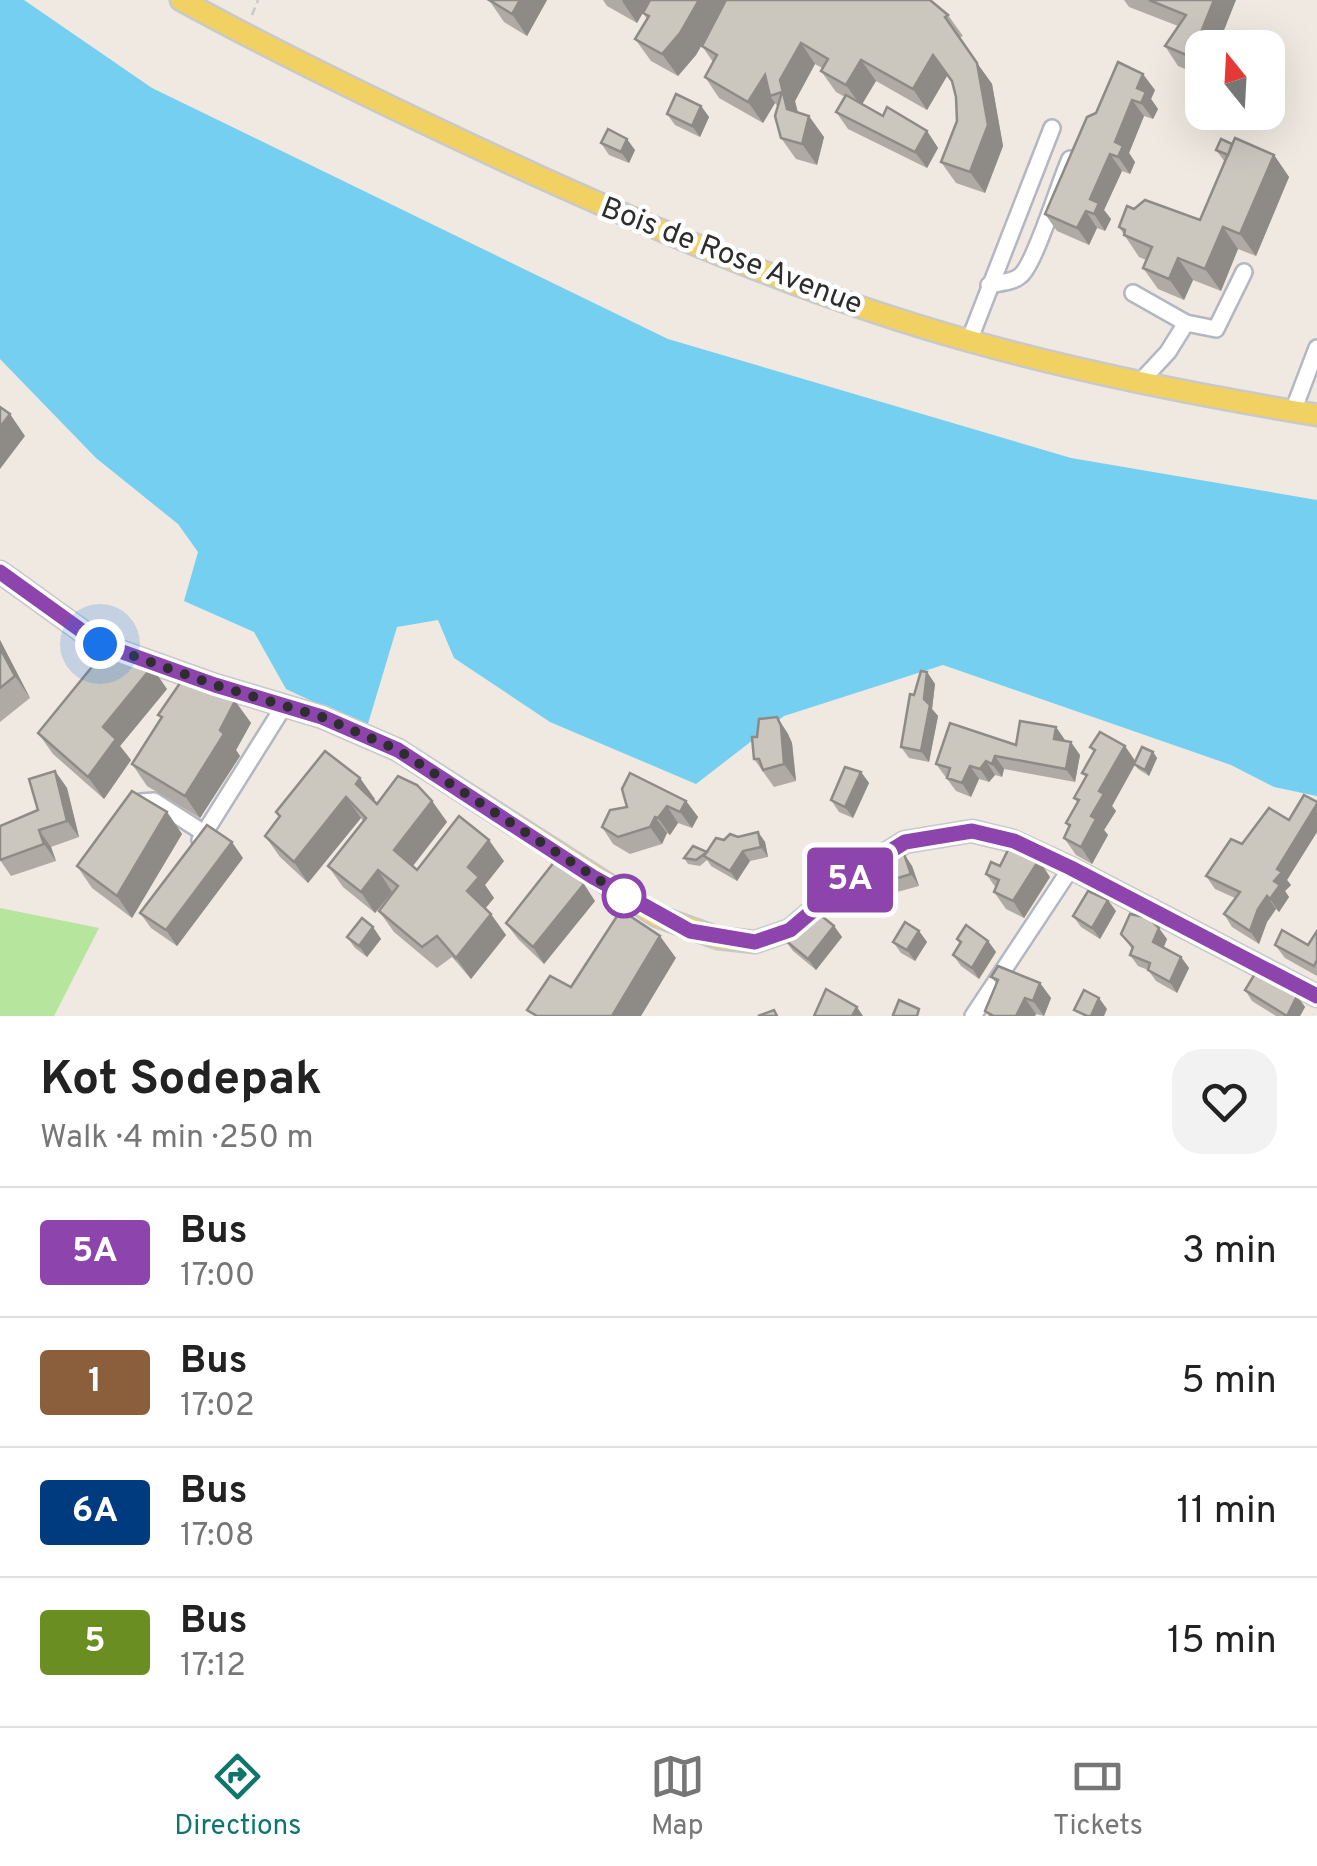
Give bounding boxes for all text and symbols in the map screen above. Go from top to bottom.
north arrow [1185,30,1285,130]
map controls [1185,30,1285,130]
street label: Bois de Rose Avenue [595,190,867,324]
your location [75,619,125,669]
line badge: 5A [805,848,895,912]
text: 5A [827,858,873,902]
unlabelled marker [603,875,645,917]
button: heart [1172,1049,1277,1154]
text: Kot Sodepak [40,1051,322,1111]
text: Walk · 4 min · 250 m [40,1119,314,1159]
text: Bus [180,1208,247,1257]
text: 3 min [1182,1228,1277,1277]
text: 5A [72,1230,118,1274]
text: 17:00 [180,1257,255,1297]
text: Bus [180,1338,247,1387]
text: 5 min [1181,1358,1277,1407]
text: 1 [88,1360,102,1404]
text: 17:02 [180,1387,255,1427]
text: Bus [180,1468,247,1517]
text: 11 min [1176,1488,1277,1537]
text: 6A [72,1490,118,1534]
text: 17:08 [180,1517,255,1557]
text: Bus [180,1598,247,1647]
text: 15 min [1167,1618,1277,1667]
text: 5 [84,1620,106,1664]
text: 17:12 [180,1647,246,1687]
tab: Directions [174,1749,301,1845]
tab: Map [650,1749,705,1845]
tab: Tickets [1053,1749,1143,1845]

